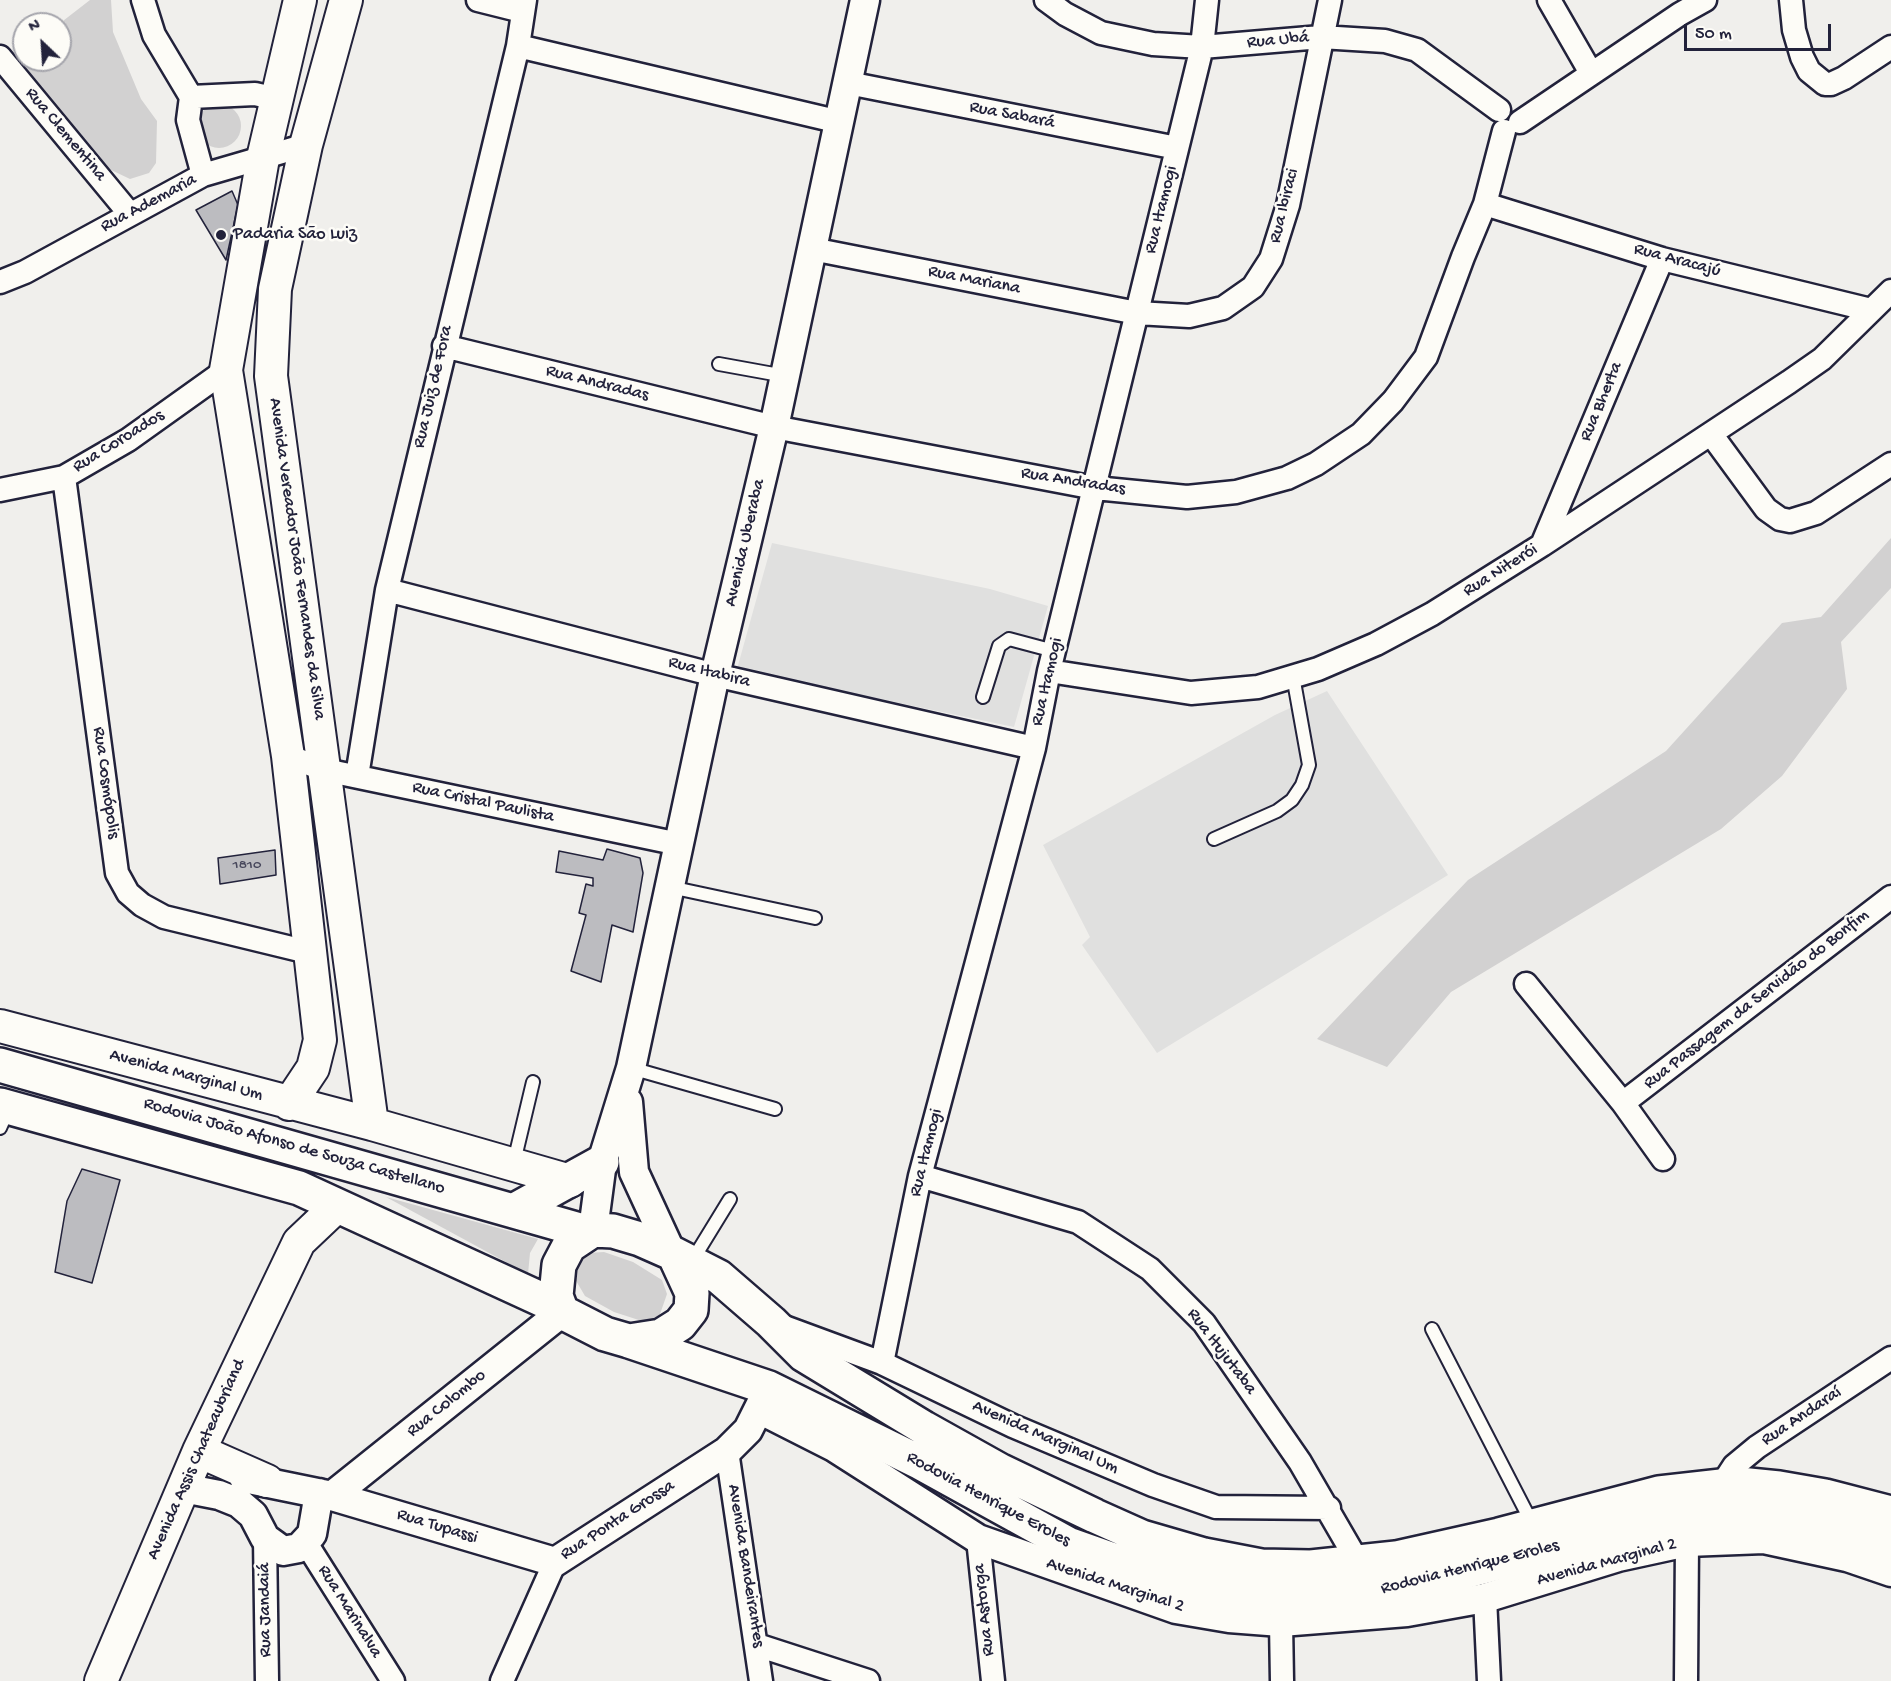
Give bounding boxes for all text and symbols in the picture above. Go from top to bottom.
north arrow [12,12,72,72]
scale bar [1687,12,1834,50]
text: N [26,16,44,38]
text: 50 m [1695,24,1732,45]
street label: Rua Ubá [1246,28,1310,54]
street label: Rua Clementina [20,84,110,186]
street label: Rua Sabará [968,97,1056,135]
street label: Rua Itamogi [1141,164,1183,256]
street label: Rua Ibiraci [1265,166,1305,246]
street label: Rua Ademaria [97,170,201,238]
place label: Padaria São Luiz [233,224,357,246]
marker: Padaria São Luiz [214,228,228,242]
street label: Rua Aracajú [1631,239,1723,283]
street label: Rua Mariana [926,261,1022,301]
street label: Rua Juiz de Fora [409,324,459,450]
street label: Rua Bherta [1576,359,1628,445]
street label: Rua Andradas [543,361,651,407]
street label: Avenida Vereador João Fernandes da Silva [263,397,329,721]
street label: Rua Coroados [69,405,169,479]
street label: Rua Andradas [1019,463,1127,501]
street label: Avenida Uberaba [721,477,771,609]
street label: Rua Niterói [1460,540,1542,602]
street label: Rua Itamogi [1027,636,1069,728]
street label: Rua Itabira [666,652,752,694]
street label: Rua Cosmópolis [86,726,124,840]
street label: Rua Cristal Paulista [410,777,556,829]
house number: 1810 [233,857,261,875]
street label: Rua Passagem da Servidão do Bonfim [1640,905,1874,1095]
street label: Avenida Marginal Um [107,1045,265,1107]
street label: Rodovia João Afonso de Souza Castellano [141,1094,447,1200]
street label: Rua Itamogi [906,1107,948,1199]
street label: Rua Itujutaba [1181,1304,1261,1400]
street label: Avenida Assis Chateaubriand [143,1356,251,1564]
street label: Rua Colombo [403,1365,491,1443]
street label: Rua Andaraí [1758,1382,1846,1452]
street label: Avenida Marginal Um [968,1396,1122,1480]
street label: Rodovia Henrique Eroles [902,1448,1074,1552]
street label: Rua Ponta Grossa [557,1476,679,1566]
street label: Avenida Bandeirantes [721,1483,769,1649]
street label: Rua Tupassi [394,1504,480,1550]
street label: Avenida Marginal 2 [1535,1534,1679,1592]
street label: Rodovia Henrique Eroles [1379,1535,1561,1601]
street label: Avenida Marginal 2 [1043,1554,1187,1618]
street label: Rua Jandaiá [254,1562,278,1658]
street label: Rua Marinalva [312,1562,386,1662]
street label: Rua Astorga [969,1563,1001,1657]

